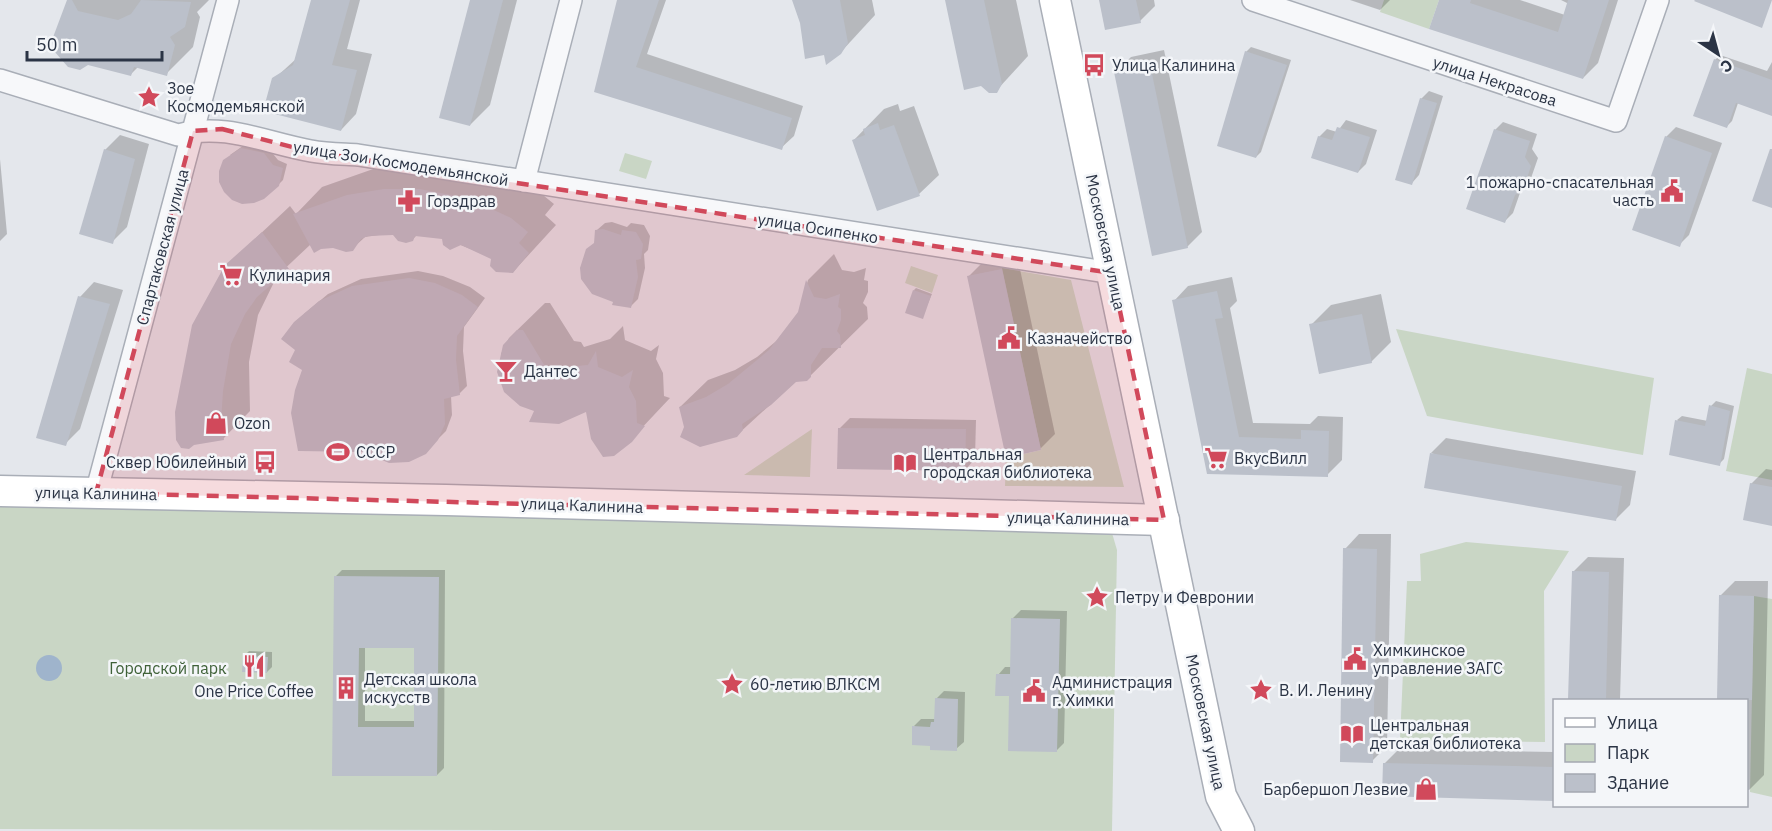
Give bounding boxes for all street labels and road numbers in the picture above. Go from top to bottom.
street label: улица Некрасова [1431,52,1560,111]
street label: улица Зои Космодемьянской [292,136,510,190]
street label: Спартаковская улица [132,166,193,327]
street label: Московская улица [1082,172,1130,312]
street label: улица Осипенко [756,209,880,247]
street label: улица Калинина [35,482,158,504]
street label: улица Калинина [520,493,644,517]
street label: улица Калинина [1007,507,1130,529]
street label: Московская улица [1182,652,1230,792]

